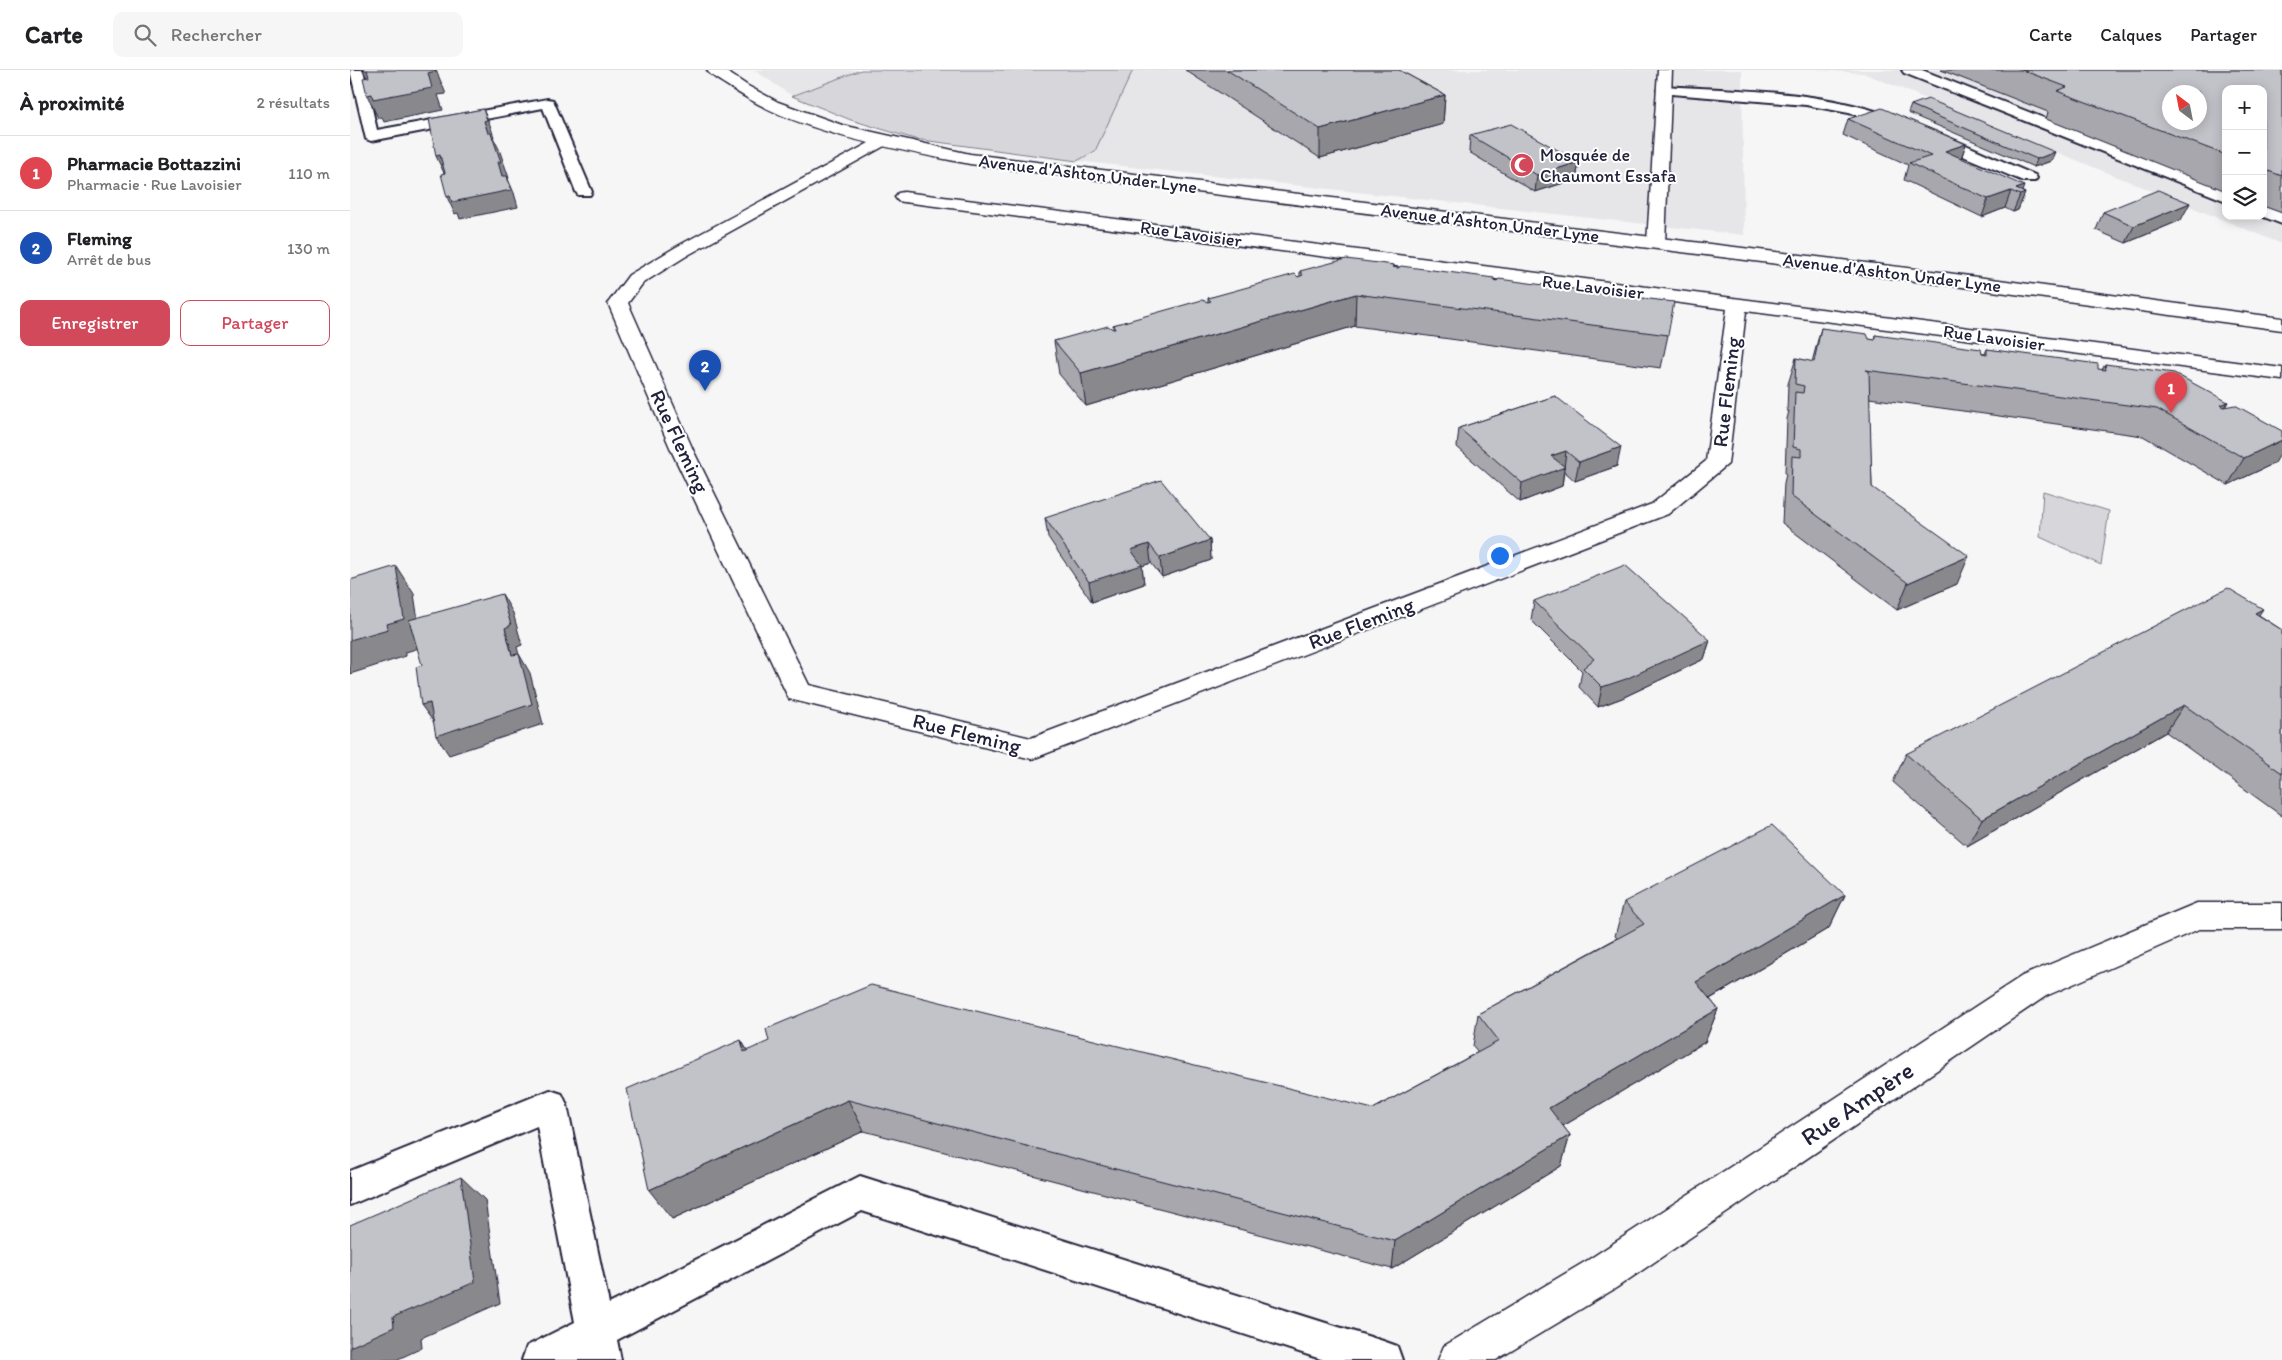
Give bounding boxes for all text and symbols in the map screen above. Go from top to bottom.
search box [113,12,463,57]
text: Carte [25,20,83,49]
icon: search [131,21,159,49]
text: Rechercher [171,23,262,46]
text: Carte [2029,24,2072,46]
text: Calques [2100,24,2162,46]
text: Partager [2190,24,2257,46]
north arrow [2162,85,2207,130]
map controls [2222,85,2267,220]
button: + [2222,85,2267,130]
text: À proximité [20,90,125,115]
text: 2 résultats [256,93,330,112]
button: − [2222,130,2267,175]
place label: Mosquée de Chaumont Essafa [1540,144,1676,187]
street label: Avenue d'Ashton Under Lyne [978,150,1198,198]
text: Pharmacie Bottazzini [67,152,241,175]
mosque icon: Mosquée de Chaumont Essafa [1509,152,1535,178]
text: 1 [32,164,40,183]
text: 110 m [288,164,330,183]
text: Pharmacie · Rue Lavoisier [67,175,242,194]
button: layers [2222,175,2267,220]
street label: Avenue d'Ashton Under Lyne [1380,199,1600,247]
street label: Rue Lavoisier [1139,216,1244,252]
text: Fleming [67,227,132,250]
text: 2 [32,239,40,258]
text: 130 m [287,239,330,258]
street label: Avenue d'Ashton Under Lyne [1782,249,2002,297]
text: Arrêt de bus [67,250,151,269]
street label: Rue Lavoisier [1541,270,1646,304]
button: Enregistrer [20,300,170,346]
button: Partager [180,300,330,346]
street label: Rue Lavoisier [1942,320,2047,356]
street label: Rue Fleming [1707,335,1745,449]
pin: 2 [689,350,721,391]
pin: 1 [2155,372,2187,413]
street label: Rue Fleming [645,385,715,497]
your location [1487,543,1513,569]
street label: Rue Fleming [1305,591,1417,655]
street label: Rue Fleming [910,707,1024,759]
street label: Rue Ampère [1795,1054,1919,1152]

